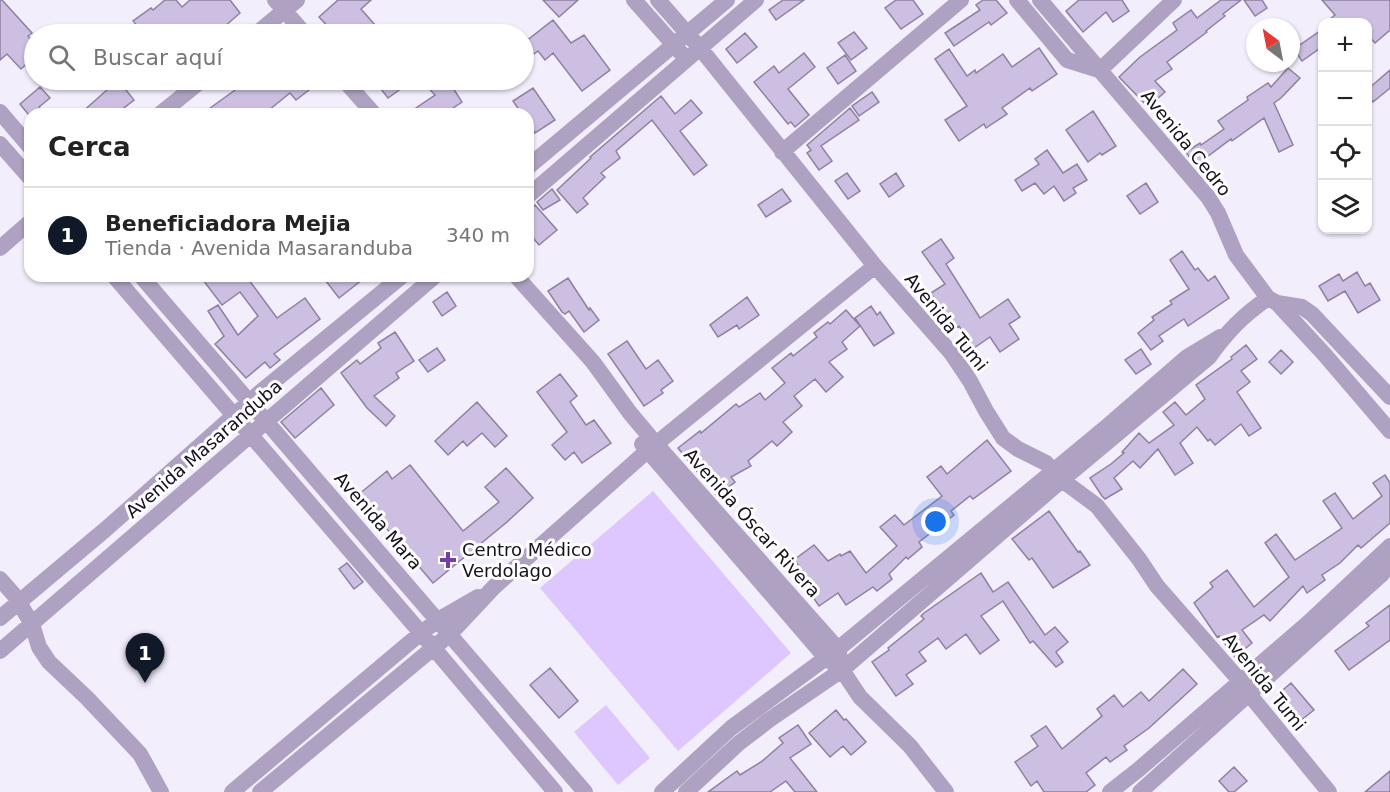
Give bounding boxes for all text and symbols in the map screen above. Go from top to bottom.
north arrow [1246,18,1300,72]
map controls [1318,18,1372,234]
button: + [1318,18,1372,72]
search box [24,24,534,90]
icon: search [45,41,78,74]
text: Buscar aquí [93,45,223,70]
button: − [1318,72,1372,126]
street label: Avenida Cedro [1137,85,1236,200]
button: locate [1318,126,1372,180]
text: Cerca [48,132,131,162]
button: layers [1318,180,1372,234]
text: Beneficiadora Mejia [105,211,351,236]
text: 1 [61,223,74,247]
text: 340 m [446,223,510,247]
text: Tienda · Avenida Masaranduba [105,236,413,260]
street label: Avenida Tumi [901,269,992,375]
street label: Avenida Masaranduba [121,375,286,522]
street label: Avenida Óscar Rivera [680,444,825,601]
street label: Avenida Mara [330,468,427,574]
your location [921,507,950,536]
place label: Centro Médico Verdolago [462,539,592,581]
marker: Centro Médico Verdolago [439,551,457,569]
street label: Avenida Tumi [1219,629,1310,735]
pin: 1 [126,634,164,683]

